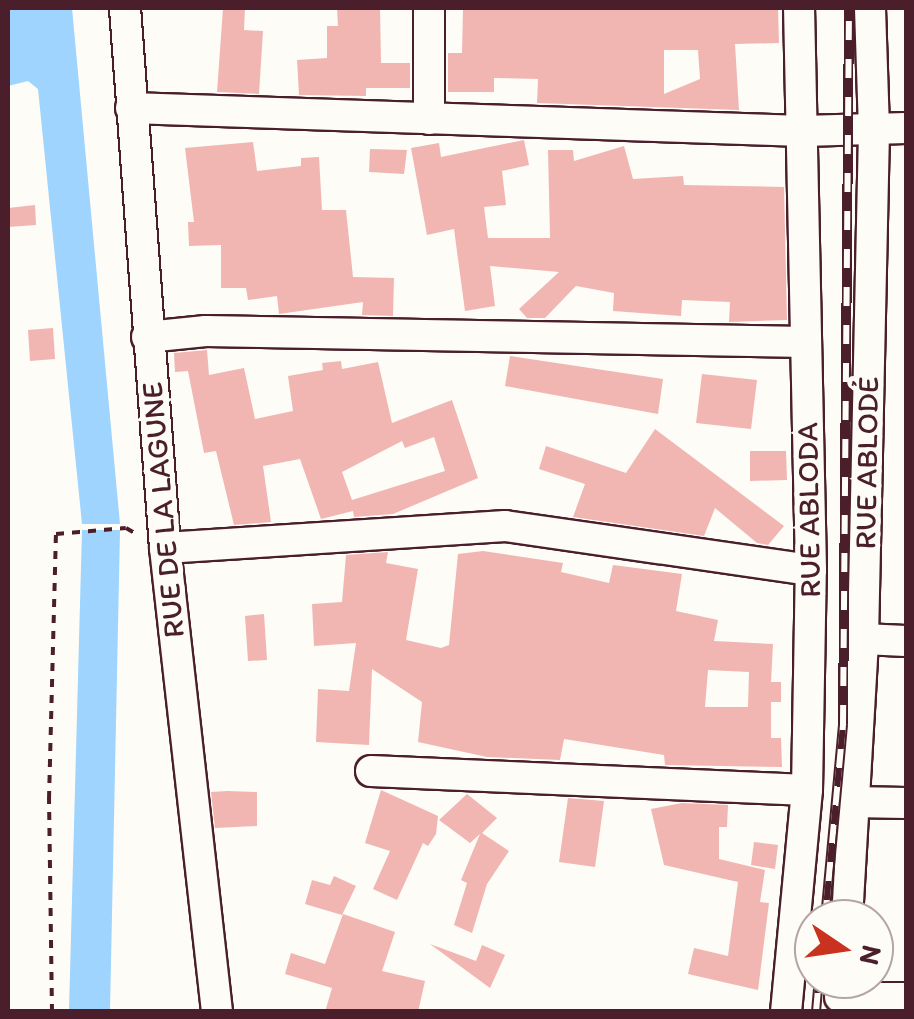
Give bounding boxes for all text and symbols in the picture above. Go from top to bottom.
street label: RUE ABLODÉ [847,376,887,550]
street label: RUE DE LA LAGUNE [134,380,192,640]
street label: RUE ABLODA [789,422,829,598]
north arrow [794,899,894,999]
text: N [853,942,890,968]

